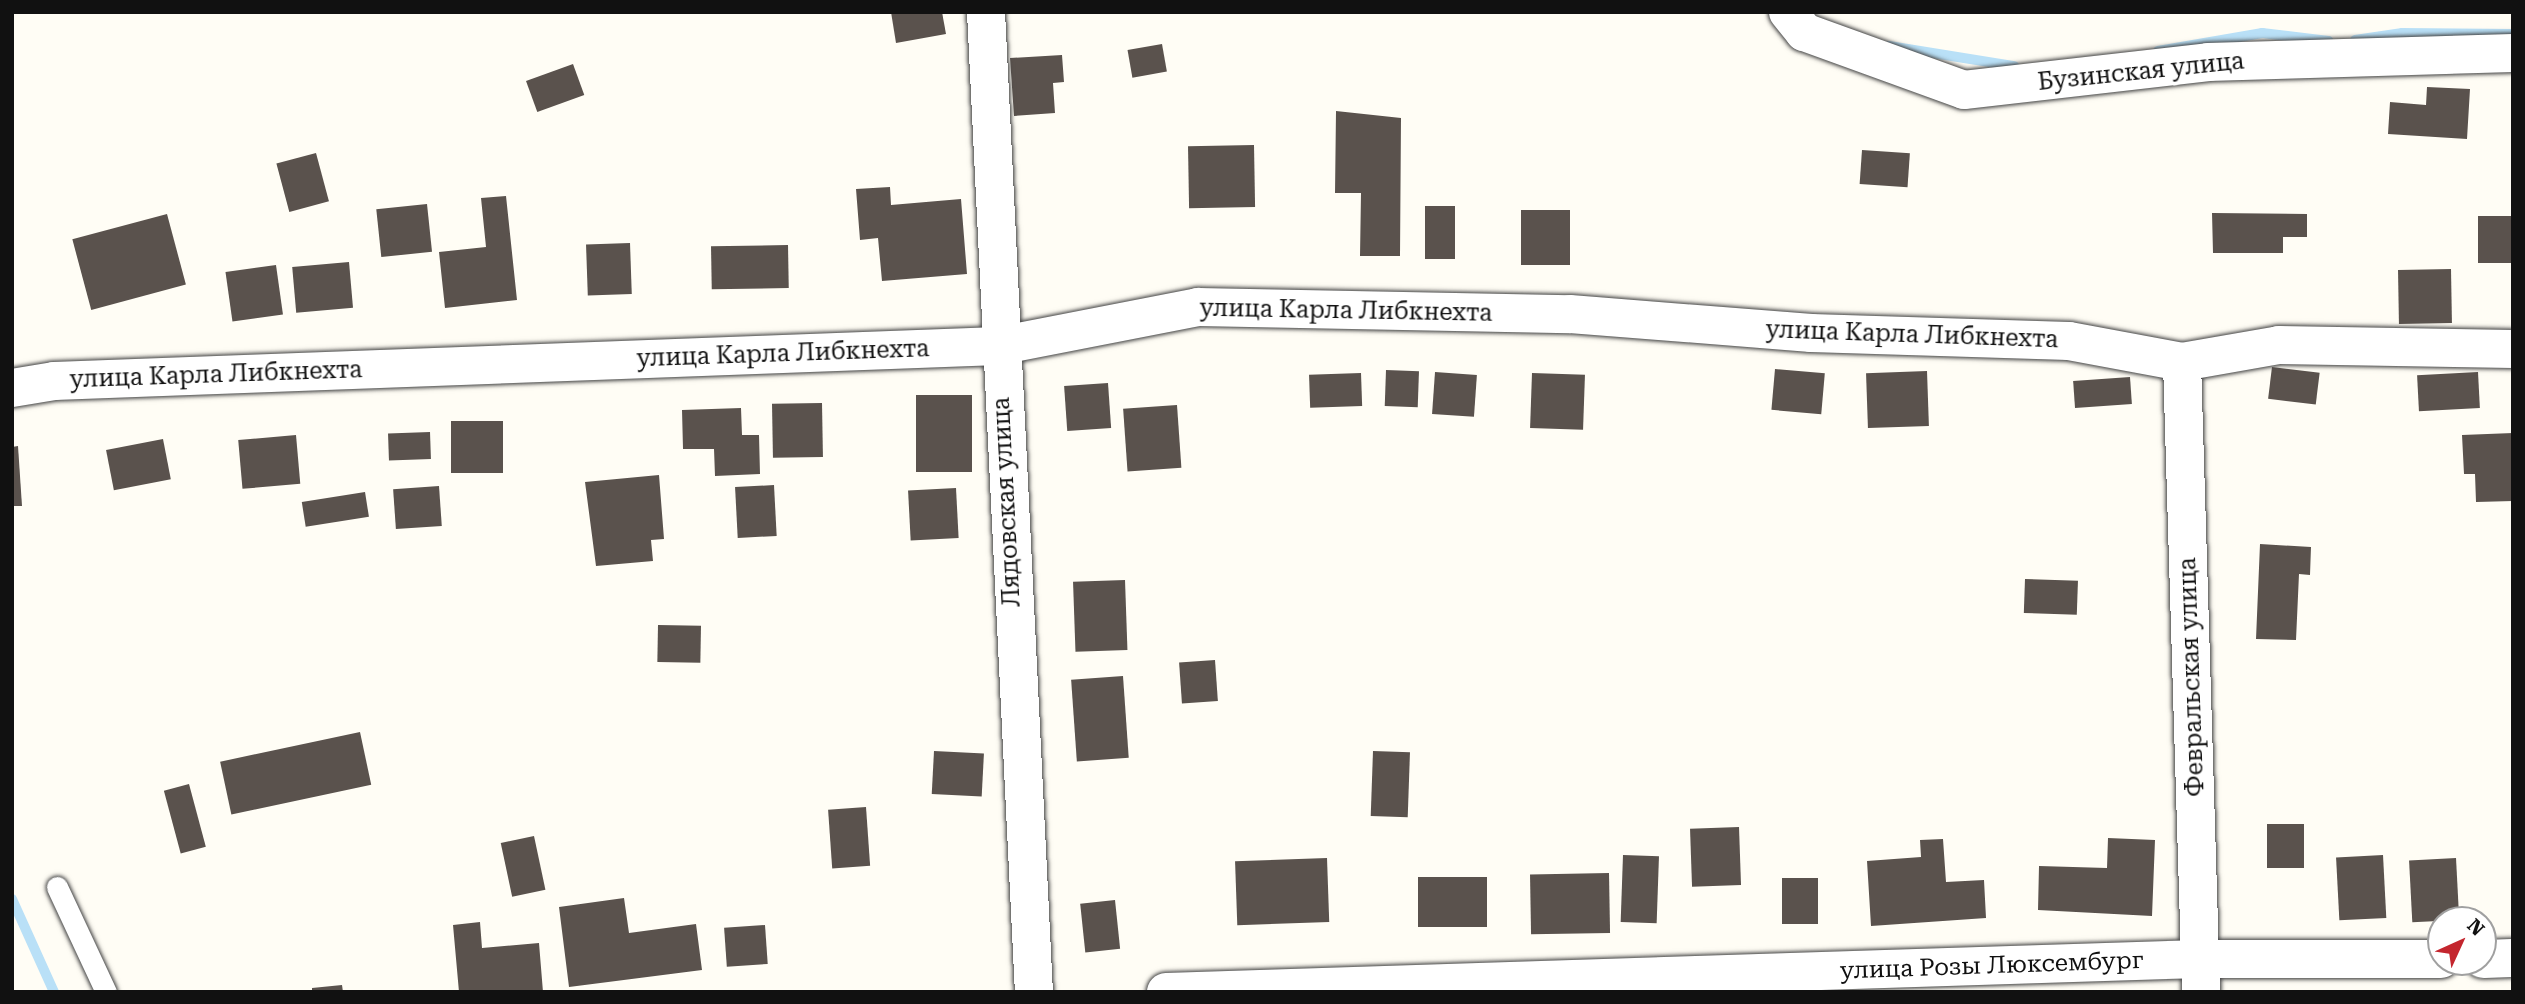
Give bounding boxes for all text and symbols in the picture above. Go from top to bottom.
street label: Бузинская улица [2036,47,2246,97]
street label: улица Карла Либкнехта [1199,294,1493,328]
street label: улица Карла Либкнехта [1765,315,2059,355]
street label: улица Карла Либкнехта [636,334,930,374]
street label: улица Карла Либкнехта [69,355,363,395]
street label: Лядовская улица [987,396,1027,608]
street label: Февральская улица [2173,557,2211,797]
north arrow [2427,906,2497,976]
text: N [2462,914,2489,941]
street label: улица Розы Люксембург [1840,946,2144,986]

